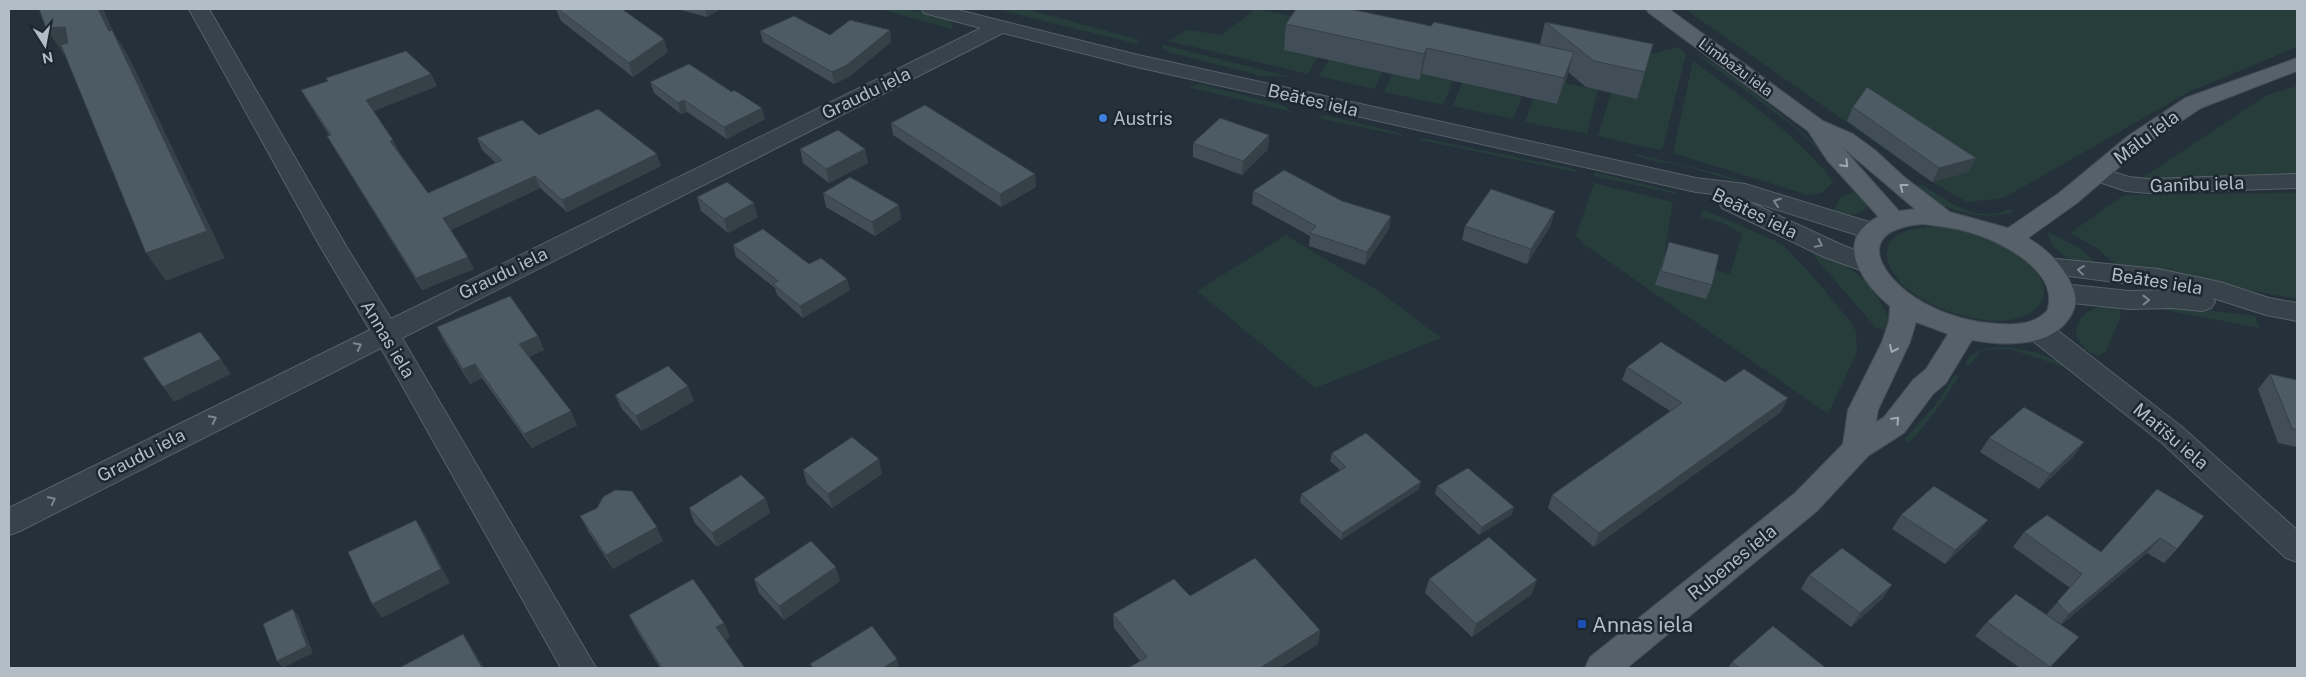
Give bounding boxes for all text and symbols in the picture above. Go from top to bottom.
north arrow [20,20,70,70]
street label: Limbažu iela [1696,35,1776,99]
text: N [41,49,54,67]
street label: Graudu iela [818,63,914,123]
street label: Beātes iela [1266,79,1360,121]
street label: Mālu iela [2109,106,2183,168]
place label: Austris [1113,108,1173,129]
marker: Austris [1097,112,1109,124]
one-way arrow [1839,158,1848,167]
street label: Ganību iela [2150,172,2244,196]
street label: Beātes iela [1709,183,1801,243]
one-way arrow [1899,184,1909,193]
one-way arrow [1773,198,1781,208]
one-way arrow [1813,238,1822,248]
street label: Graudu iela [455,243,551,303]
street label: Beātes iela [2110,263,2204,299]
one-way arrow [2077,265,2085,276]
one-way arrow [2143,294,2151,305]
street label: Annas iela [357,296,419,382]
one-way arrow [353,342,362,352]
one-way arrow [1889,344,1899,353]
street label: Matīšu iela [2129,399,2213,473]
one-way arrow [208,415,217,425]
one-way arrow [1891,417,1900,426]
street label: Graudu iela [94,424,188,486]
one-way arrow [47,496,56,506]
street label: Rubenes iela [1684,520,1780,604]
place label: Annas iela [1592,612,1693,637]
marker: Annas iela [1576,618,1588,630]

